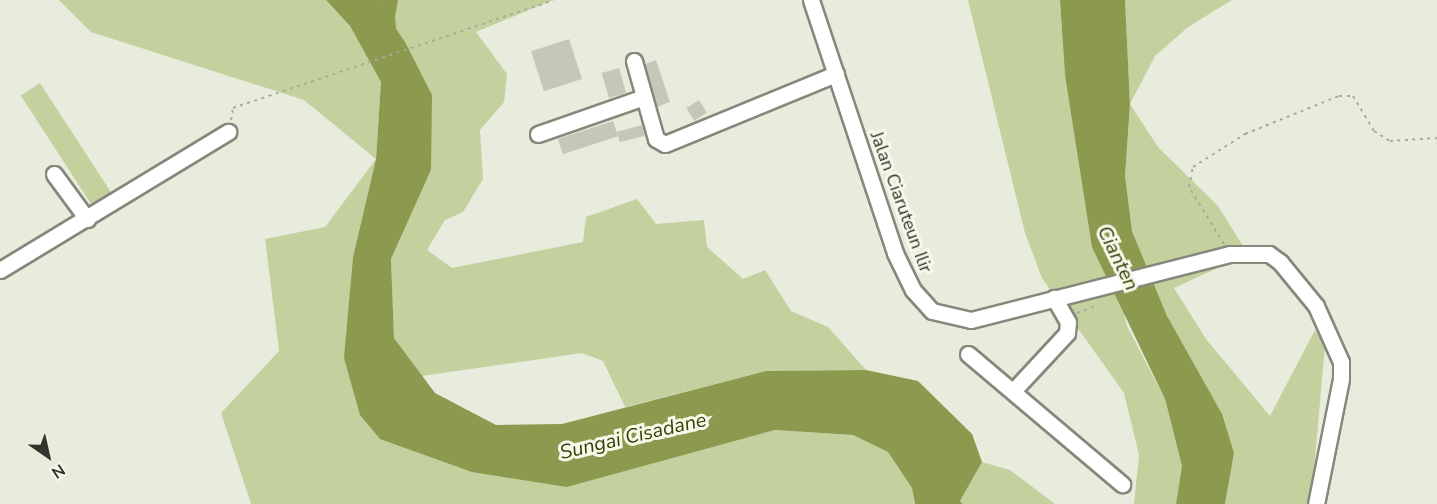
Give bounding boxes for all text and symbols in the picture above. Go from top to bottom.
street label: Jalan Ciaruteun Ilir [865,128,937,276]
water label: Cianten [1092,222,1144,294]
water label: Sungai Cisadane [557,407,709,465]
north arrow [18,426,78,486]
text: N [47,458,69,483]

